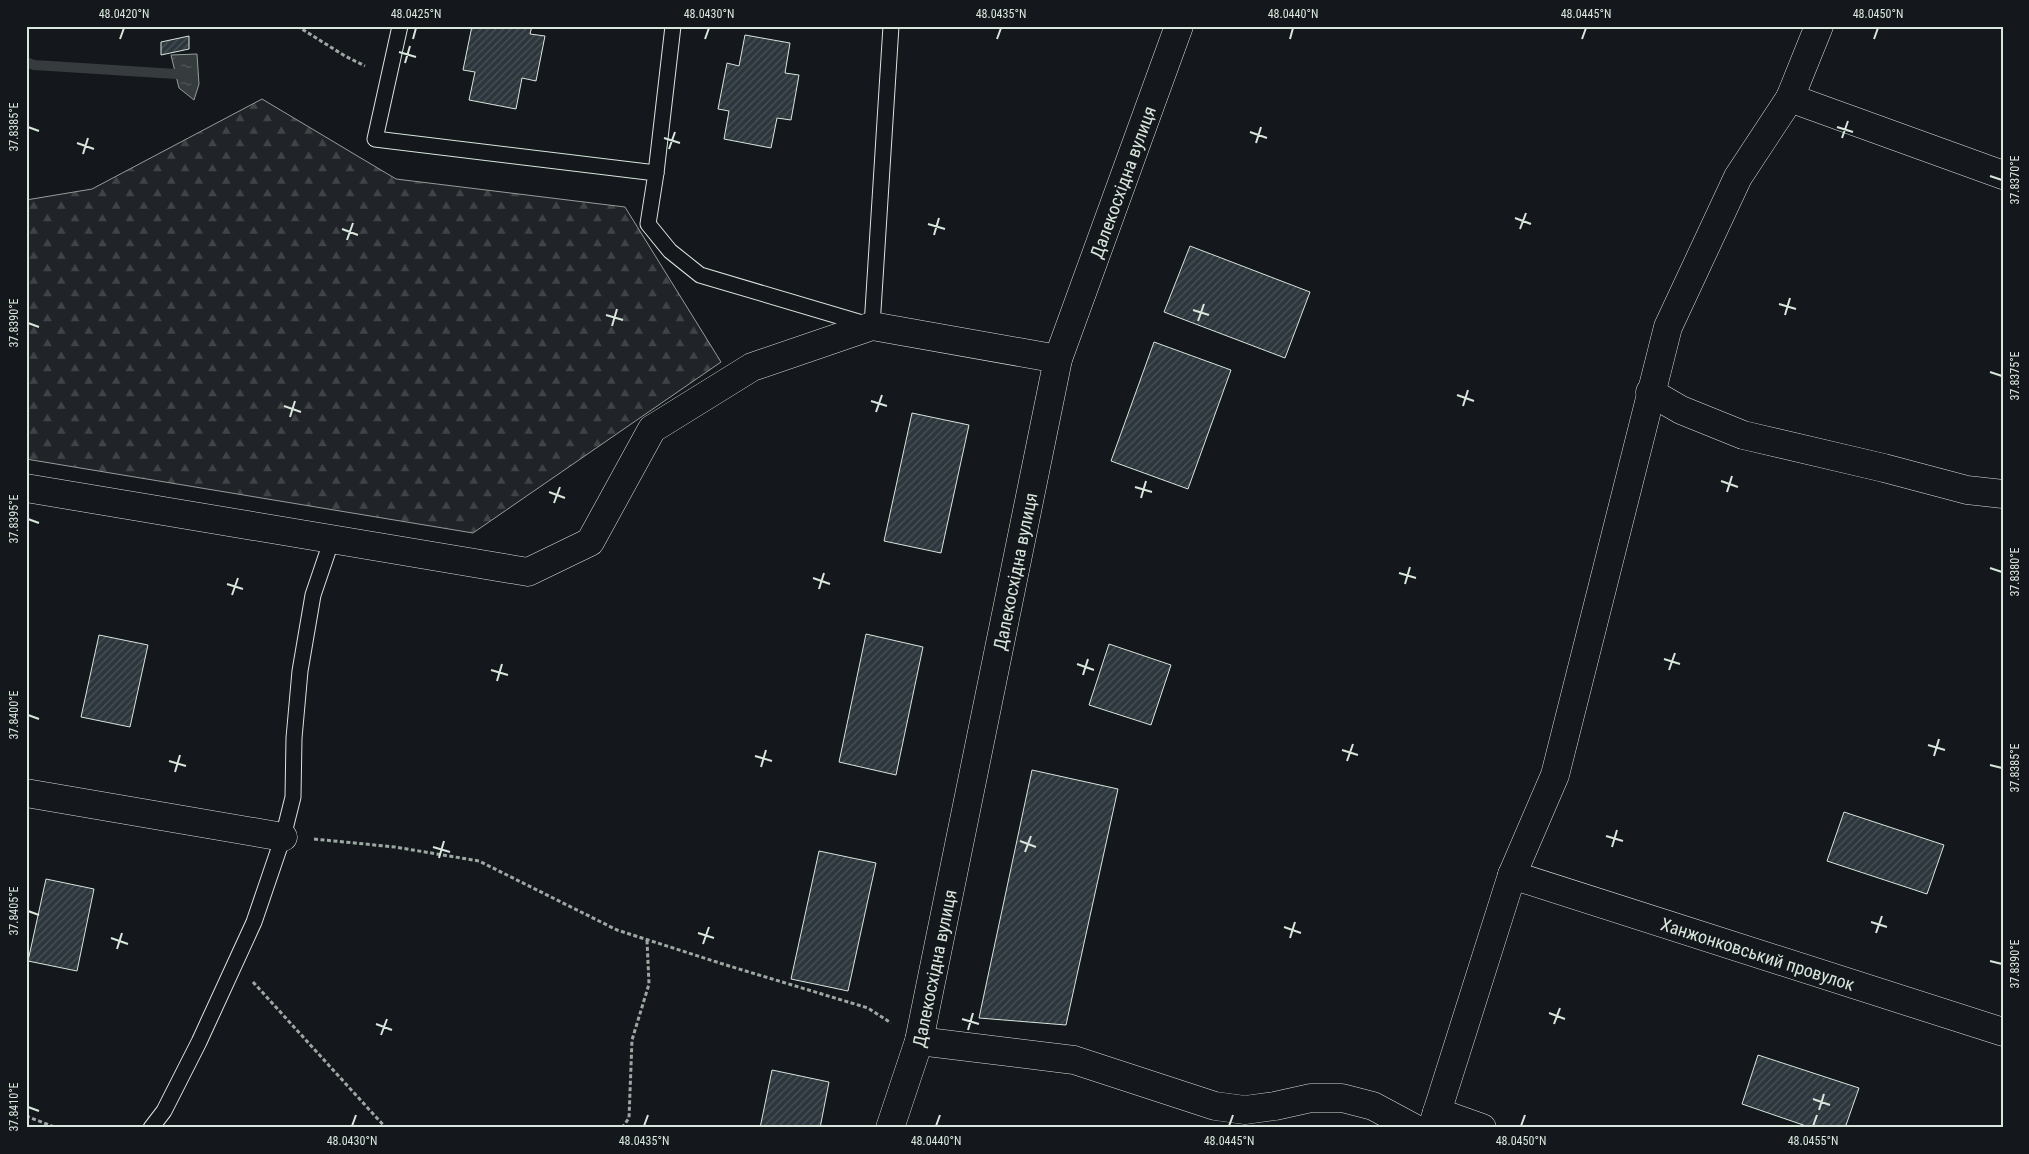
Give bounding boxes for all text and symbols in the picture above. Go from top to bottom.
text: 48.0420°N [99,7,149,21]
text: 48.0425°N [391,7,441,21]
text: 48.0430°N [684,7,734,21]
text: 48.0435°N [976,7,1026,21]
text: 48.0440°N [1268,7,1318,21]
text: 48.0445°N [1561,7,1611,21]
text: 48.0450°N [1853,7,1903,21]
text: 37.8385°E [7,102,21,152]
street label: Далекосхідна вулиця [1085,103,1160,261]
text: 37.8370°E [2008,155,2022,205]
text: 37.8390°E [7,298,21,348]
text: 37.8375°E [2008,351,2022,401]
street label: Далекосхідна вулиця [988,491,1041,652]
text: 37.8395°E [7,494,21,544]
text: 37.8380°E [2008,547,2022,597]
text: 37.8400°E [7,690,21,740]
text: 37.8385°E [2008,743,2022,793]
text: 37.8405°E [7,886,21,936]
street label: Далекосхідна вулиця [908,888,960,1049]
street label: Ханжонковський провулок [1658,913,1858,995]
text: 37.8390°E [2008,939,2022,989]
text: 37.8410°E [7,1082,21,1132]
text: 48.0430°N [327,1134,377,1148]
text: 48.0435°N [619,1134,669,1148]
text: 48.0440°N [911,1134,961,1148]
text: 48.0445°N [1204,1134,1254,1148]
text: 48.0450°N [1496,1134,1546,1148]
text: 48.0455°N [1788,1134,1838,1148]

